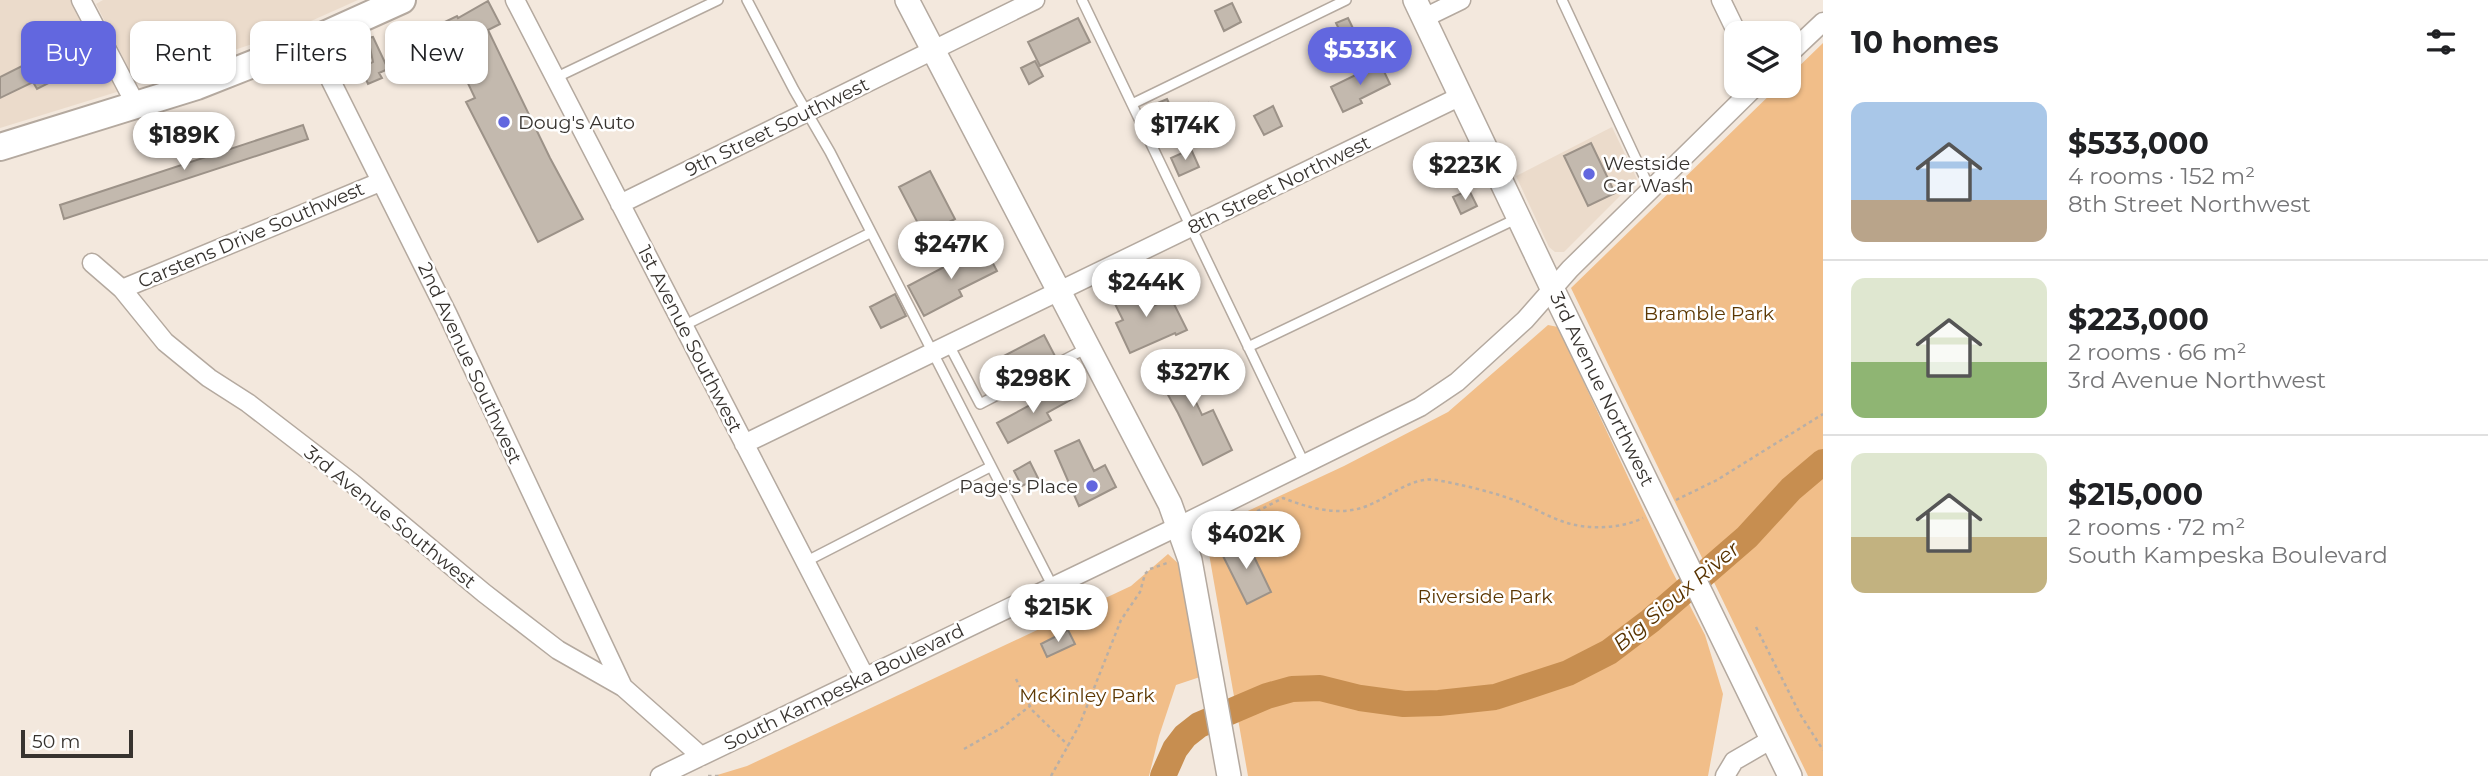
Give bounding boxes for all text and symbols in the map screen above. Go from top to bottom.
chip: Buy [21,21,116,84]
chip: Rent [130,21,236,84]
chip: Filters [250,21,371,84]
chip: New [385,21,488,84]
map controls [1724,21,1801,98]
button: layers [1724,21,1801,98]
icon: filters [2422,23,2460,61]
text: 10 homes [1851,24,1999,61]
pin: $533K [1311,28,1409,87]
text: $533K [1324,36,1396,64]
street label: 9th Street Southwest [681,72,873,181]
pin: $174K [1136,102,1234,162]
place label: Doug's Auto [518,111,635,134]
text: $174K [1150,111,1220,139]
pin: $189K [135,113,233,172]
marker: Doug's Auto [496,114,512,130]
text: $189K [149,121,219,149]
text: $533,000 [2068,125,2209,162]
icon: home [1907,130,1991,214]
street label: 8th Street Northwest [1184,131,1374,239]
pin: $223K [1416,142,1514,202]
text: $223K [1429,151,1501,179]
place label: Westside Car Wash [1603,152,1694,197]
text: 4 rooms · 152 m² [2068,162,2255,190]
marker: Westside Car Wash [1581,166,1597,182]
street label: Carstens Drive Southwest [134,177,368,293]
text: 8th Street Northwest [2068,190,2311,218]
pin: $247K [902,222,1000,281]
text: $247K [914,230,988,258]
street label: 1st Avenue Southwest [633,242,747,437]
street label: 2nd Avenue Southwest [413,259,527,468]
pin: $244K [1097,260,1195,319]
text: $244K [1108,268,1184,296]
street label: 3rd Avenue Northwest [1545,288,1659,490]
text: $223,000 [2068,301,2209,338]
park label: Bramble Park [1644,302,1775,325]
icon: home [1907,306,1991,390]
text: 2 rooms · 66 m² [2068,338,2247,366]
pin: $327K [1144,350,1242,409]
pin: $298K [984,356,1082,415]
text: $327K [1157,358,1229,386]
text: $298K [995,364,1071,392]
text: 3rd Avenue Northwest [2068,366,2326,394]
street label: 3rd Avenue Southwest [300,441,481,594]
place label: Page's Place [959,475,1078,498]
text: $215,000 [2068,476,2203,513]
marker: Page's Place [1084,478,1100,494]
icon: home [1907,481,1991,565]
pin: $402K [1197,512,1295,571]
text: 2 rooms · 72 m² [2068,513,2245,541]
text: $402K [1208,520,1284,548]
water label: Big Sioux River [1608,536,1745,656]
text: South Kampeska Boulevard [2068,541,2388,569]
pin: $215K [1009,584,1107,644]
park label: Riverside Park [1417,585,1553,608]
text: $215K [1024,593,1092,621]
street label: South Kampeska Boulevard [720,619,968,755]
park label: McKinley Park [1019,684,1155,707]
scale bar [21,727,133,759]
text: 50 m [32,730,80,753]

